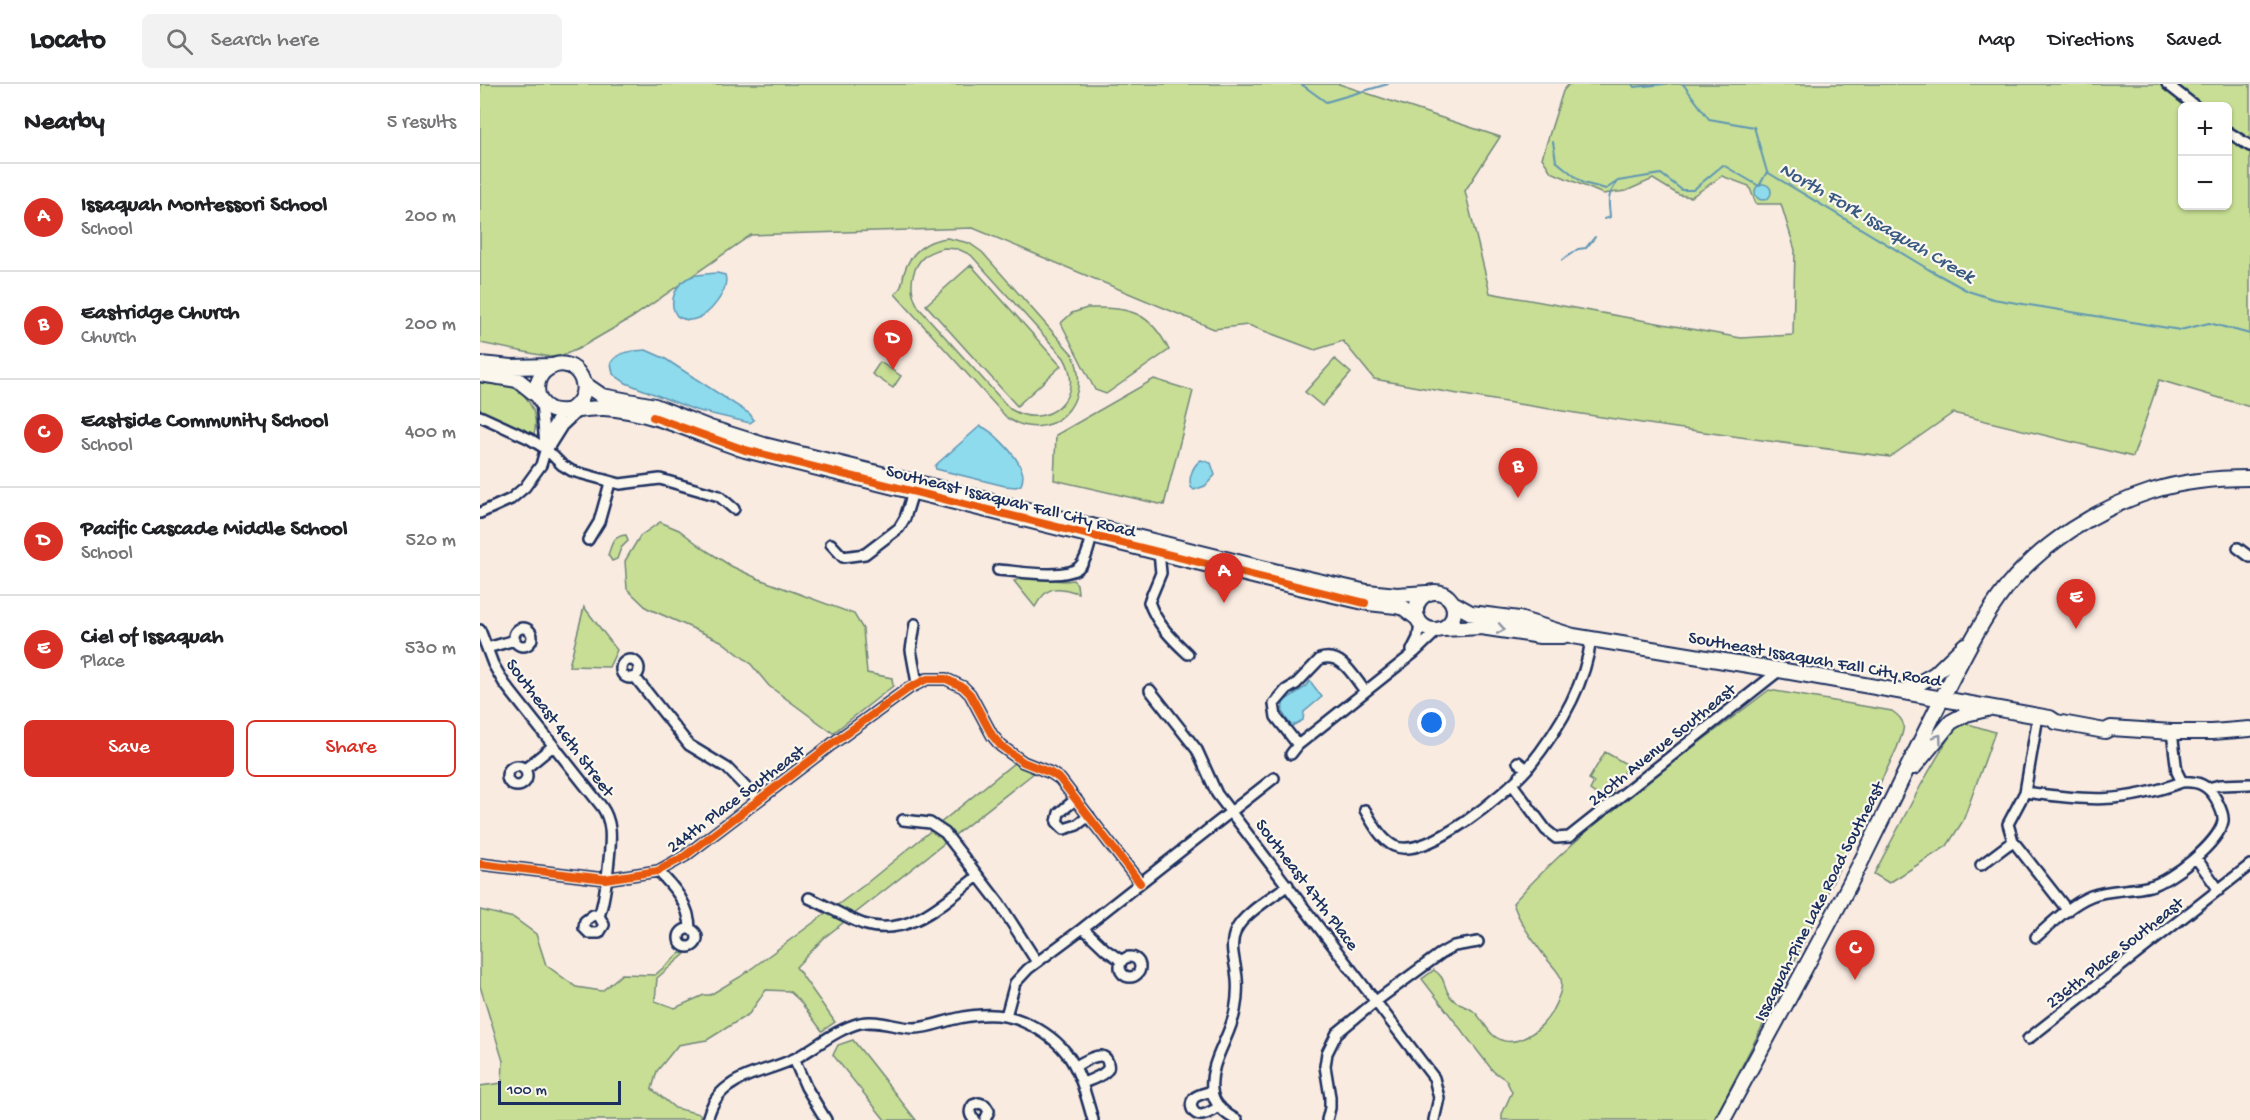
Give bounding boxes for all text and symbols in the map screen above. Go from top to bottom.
search box [142,14,562,68]
text: Locato [30,25,106,58]
icon: search [163,25,196,58]
text: Search here [211,28,319,54]
text: Map [1978,29,2015,54]
text: Directions [2048,29,2133,54]
text: Saved [2166,29,2220,54]
map controls [2178,102,2232,210]
button: + [2178,102,2232,156]
text: Nearby [24,108,105,139]
text: 5 results [387,112,456,135]
button: − [2178,156,2232,210]
water label: North Fork Issaquah Creek [1775,159,1980,290]
text: Issaquah Montessori School [81,193,327,219]
text: A [38,206,49,229]
text: 200 m [405,206,456,229]
text: School [81,219,133,242]
text: Eastridge Church [81,301,240,327]
text: B [38,314,49,337]
text: 200 m [405,314,456,337]
pin: D [874,320,912,370]
text: Church [81,327,137,350]
text: Eastside Community School [81,409,329,435]
text: C [38,422,49,445]
text: 400 m [405,422,456,445]
text: School [81,435,133,458]
pin: B [1498,448,1538,498]
street label: Southeast Issaquah Fall City Road [884,461,1139,544]
text: Pacific Cascade Middle School [81,517,348,543]
text: D [37,530,50,553]
text: 520 m [405,530,456,553]
text: School [81,543,133,566]
pin: A [1204,554,1244,603]
pin: E [2056,580,2096,629]
one-way arrow [1497,623,1506,635]
text: Ciel of Issaquah [81,625,224,651]
street label: Southeast Issaquah Fall City Road [1687,628,1944,693]
text: E [37,638,50,661]
text: 530 m [405,638,456,661]
text: Place [81,651,125,674]
street label: Southeast 46th Street [500,655,619,803]
street label: 240th Avenue Southeast [1585,679,1742,812]
your location [1417,708,1446,737]
button: Save [24,720,234,777]
button: Share [246,720,456,777]
one-way arrow [1930,733,1941,744]
street label: 244th Place Southeast [663,740,811,859]
street label: Issaquah-Pine Lake Road Southeast [1750,777,1891,1025]
street label: Southeast 47th Place [1250,816,1363,956]
street label: 236th Place Southeast [2043,893,2190,1014]
pin: C [1836,930,1874,980]
scale bar [498,1078,621,1106]
text: 100 m [507,1082,547,1101]

